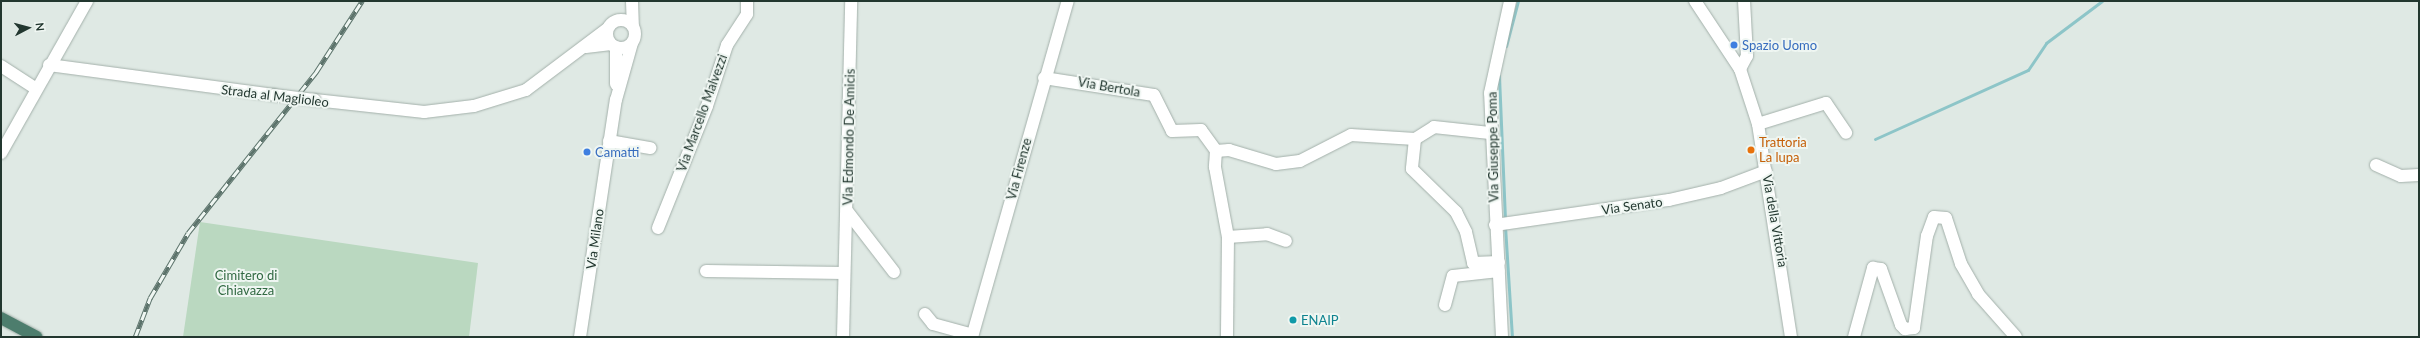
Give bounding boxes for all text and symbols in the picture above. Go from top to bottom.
north arrow [8,8,48,48]
text: N [34,22,47,32]
place label: Spazio Uomo [1742,37,1817,53]
marker: Spazio Uomo [1729,40,1739,50]
street label: Via Marcello Malvezzi [673,52,731,174]
street label: Via Edmondo De Amicis [840,68,858,206]
street label: Via Bertola [1077,74,1141,100]
street label: Strada al Maglioleo [220,82,330,110]
street label: Via Giuseppe Poma [1484,91,1502,203]
place label: Trattoria La lupa [1759,135,1807,166]
street label: Via Firenze [1003,136,1035,202]
place label: Camatti [595,144,639,160]
marker: Trattoria La lupa [1746,145,1756,155]
marker: Camatti [582,147,592,157]
street label: Via della Vittoria [1759,173,1791,269]
street label: Via Senato [1601,194,1663,218]
street label: Via Milano [583,208,607,270]
park label: Cimitero di Chiavazza [215,268,277,299]
place label: ENAIP [1301,312,1339,328]
marker: ENAIP [1288,315,1298,325]

